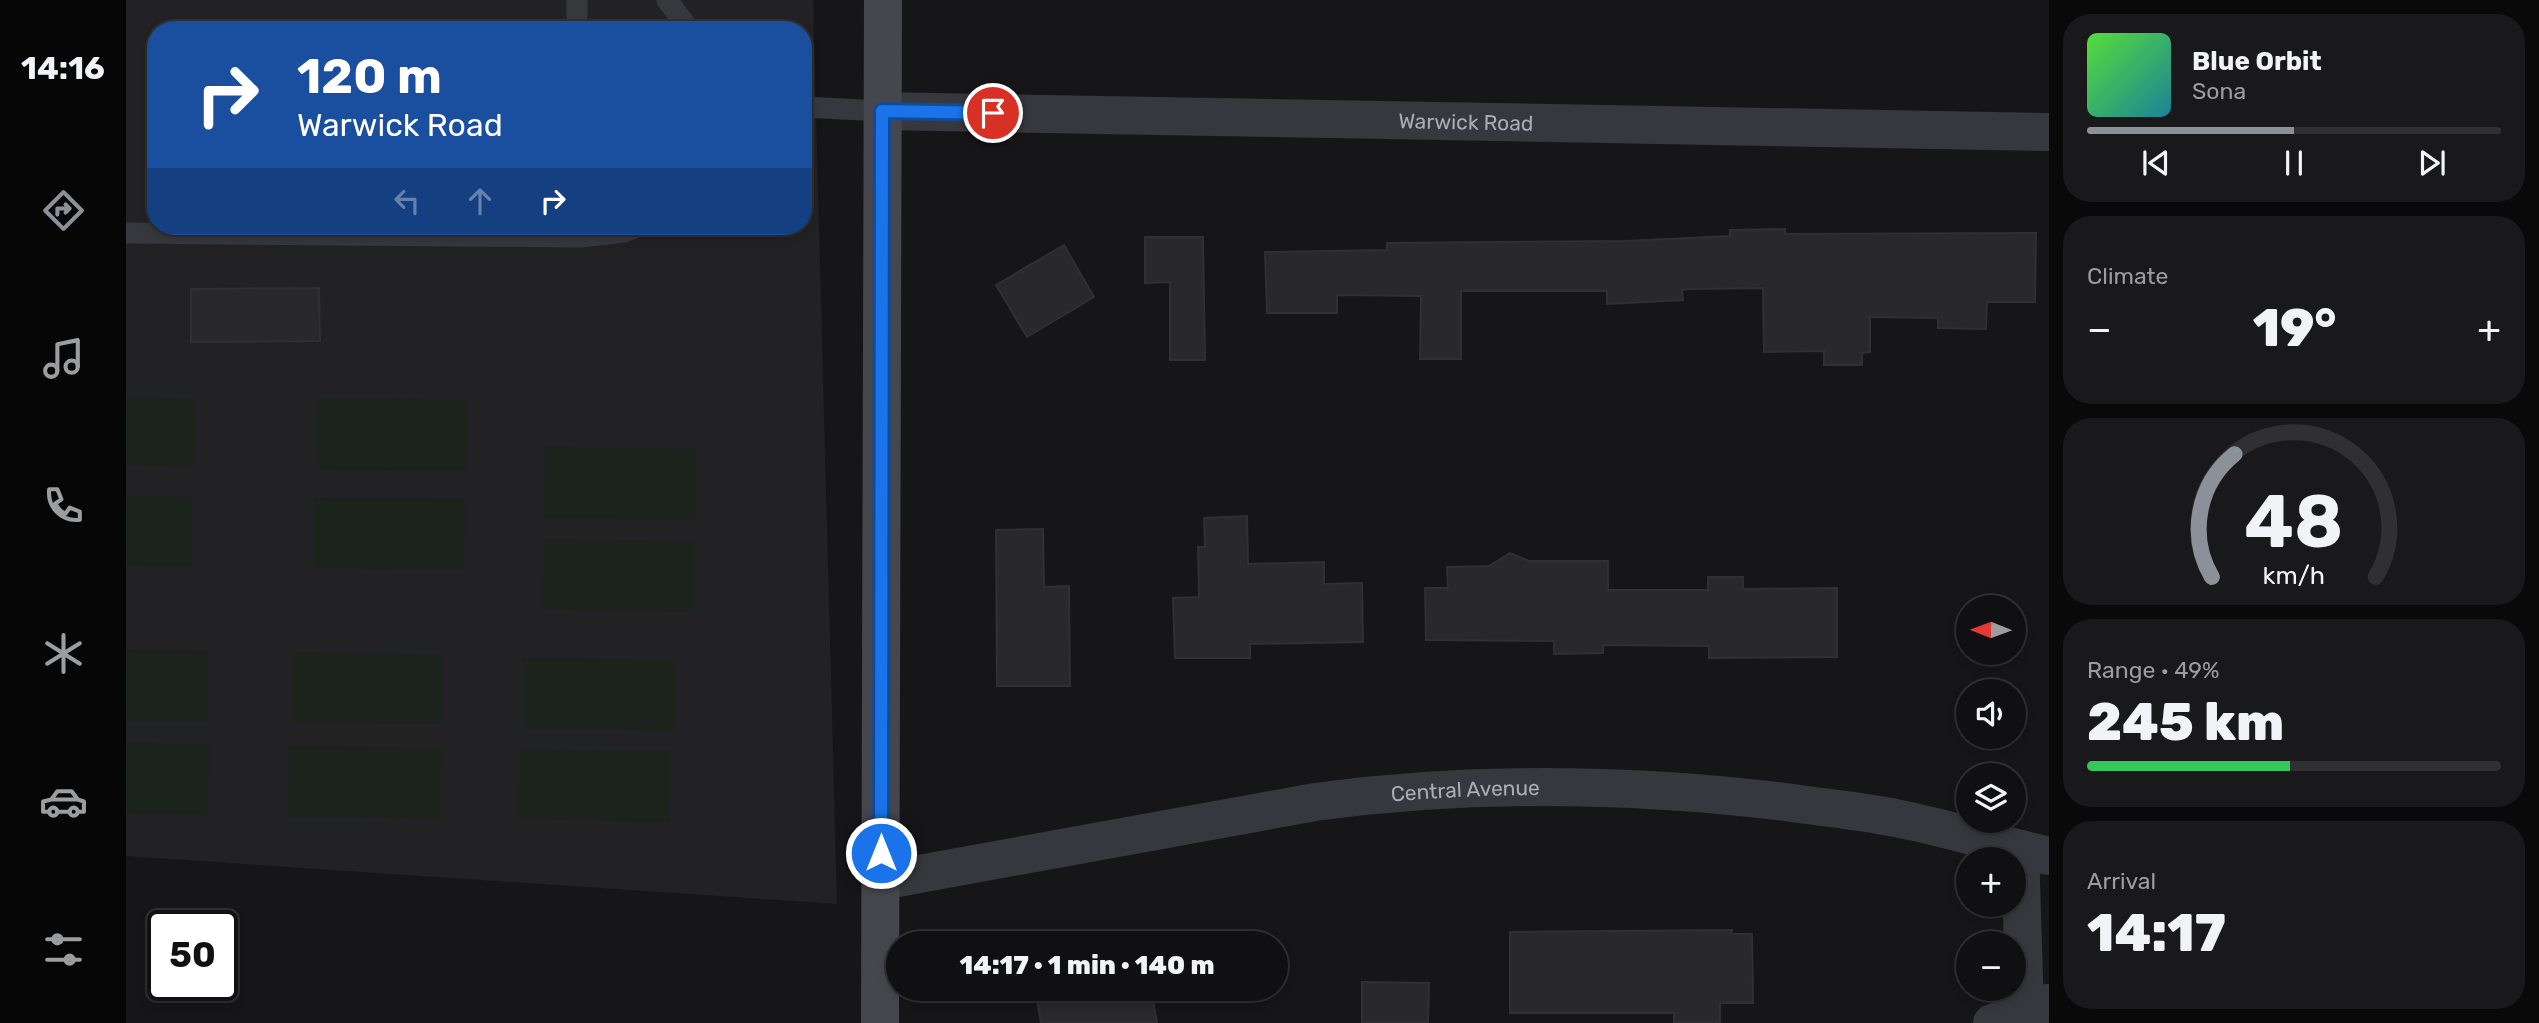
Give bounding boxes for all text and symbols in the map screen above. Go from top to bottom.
text: Blue Orbit [2192,46,2322,77]
text: 120 m [297,47,442,105]
text: 14:16 [21,49,105,87]
icon: right [182,49,273,140]
text: Sona [2192,77,2246,105]
pin [963,83,1023,143]
icon: arrive [974,94,1012,132]
text: Warwick Road [297,106,503,144]
street label: Warwick Road [1398,108,1534,135]
icon: previous [2137,144,2175,182]
icon: pause [2275,144,2313,182]
icon: next [2413,144,2451,182]
icon: left [388,182,426,220]
icon: ahead [461,182,499,220]
icon: right [534,182,572,220]
icon: directions [39,186,88,235]
text: Climate [2087,262,2168,290]
text: 19° [2253,297,2336,359]
text: − [2087,306,2112,352]
text: + [2477,306,2501,352]
icon: music [39,334,88,383]
text: 48 [2244,480,2344,566]
icon: phone [39,481,88,530]
text: km/h [2263,561,2325,590]
north arrow [1956,595,2026,665]
map controls [1956,595,2026,1001]
icon: climate [39,629,88,678]
text: Range · 49% [2087,656,2219,684]
button: sound [1956,679,2026,749]
text: 245 km [2087,691,2284,753]
button: layers [1956,763,2026,833]
street label: Central Avenue [1390,774,1540,806]
icon: car [39,777,88,826]
position arrow [844,816,918,890]
button: + [1956,847,2026,917]
text: Arrival [2087,867,2156,895]
text: 14:17 [2087,902,2226,964]
speed limit sign: 50 [147,910,238,1001]
icon: filters [39,925,88,974]
button: − [1956,931,2026,1001]
text: 14:17 · 1 min · 140 m [960,950,1214,981]

